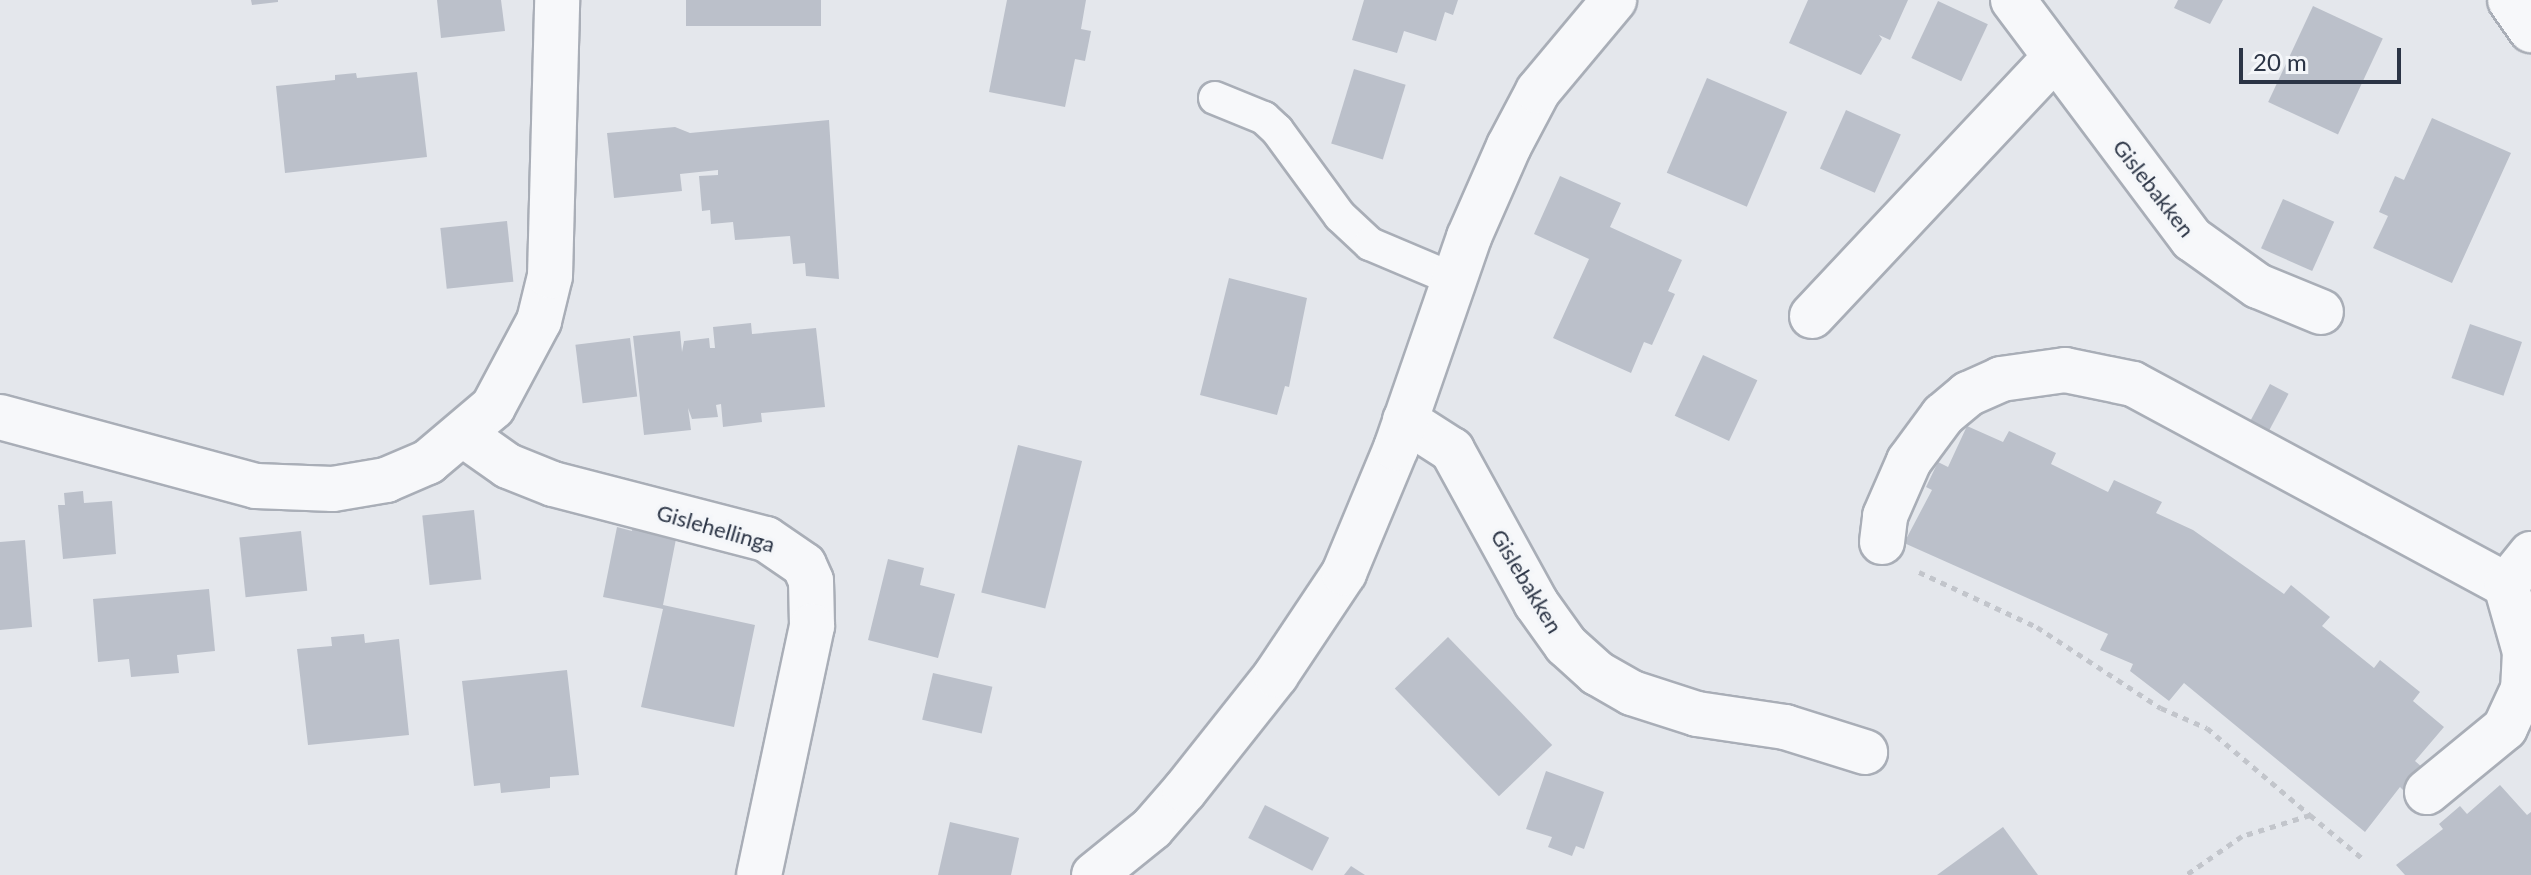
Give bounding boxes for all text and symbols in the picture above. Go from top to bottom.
scale bar [2243,32,2405,82]
text: 20 m [2253,47,2307,76]
street label: Gislebakken [2108,134,2200,242]
street label: Gislehellinga [654,499,778,557]
street label: Gislebakken [1486,524,1568,638]

